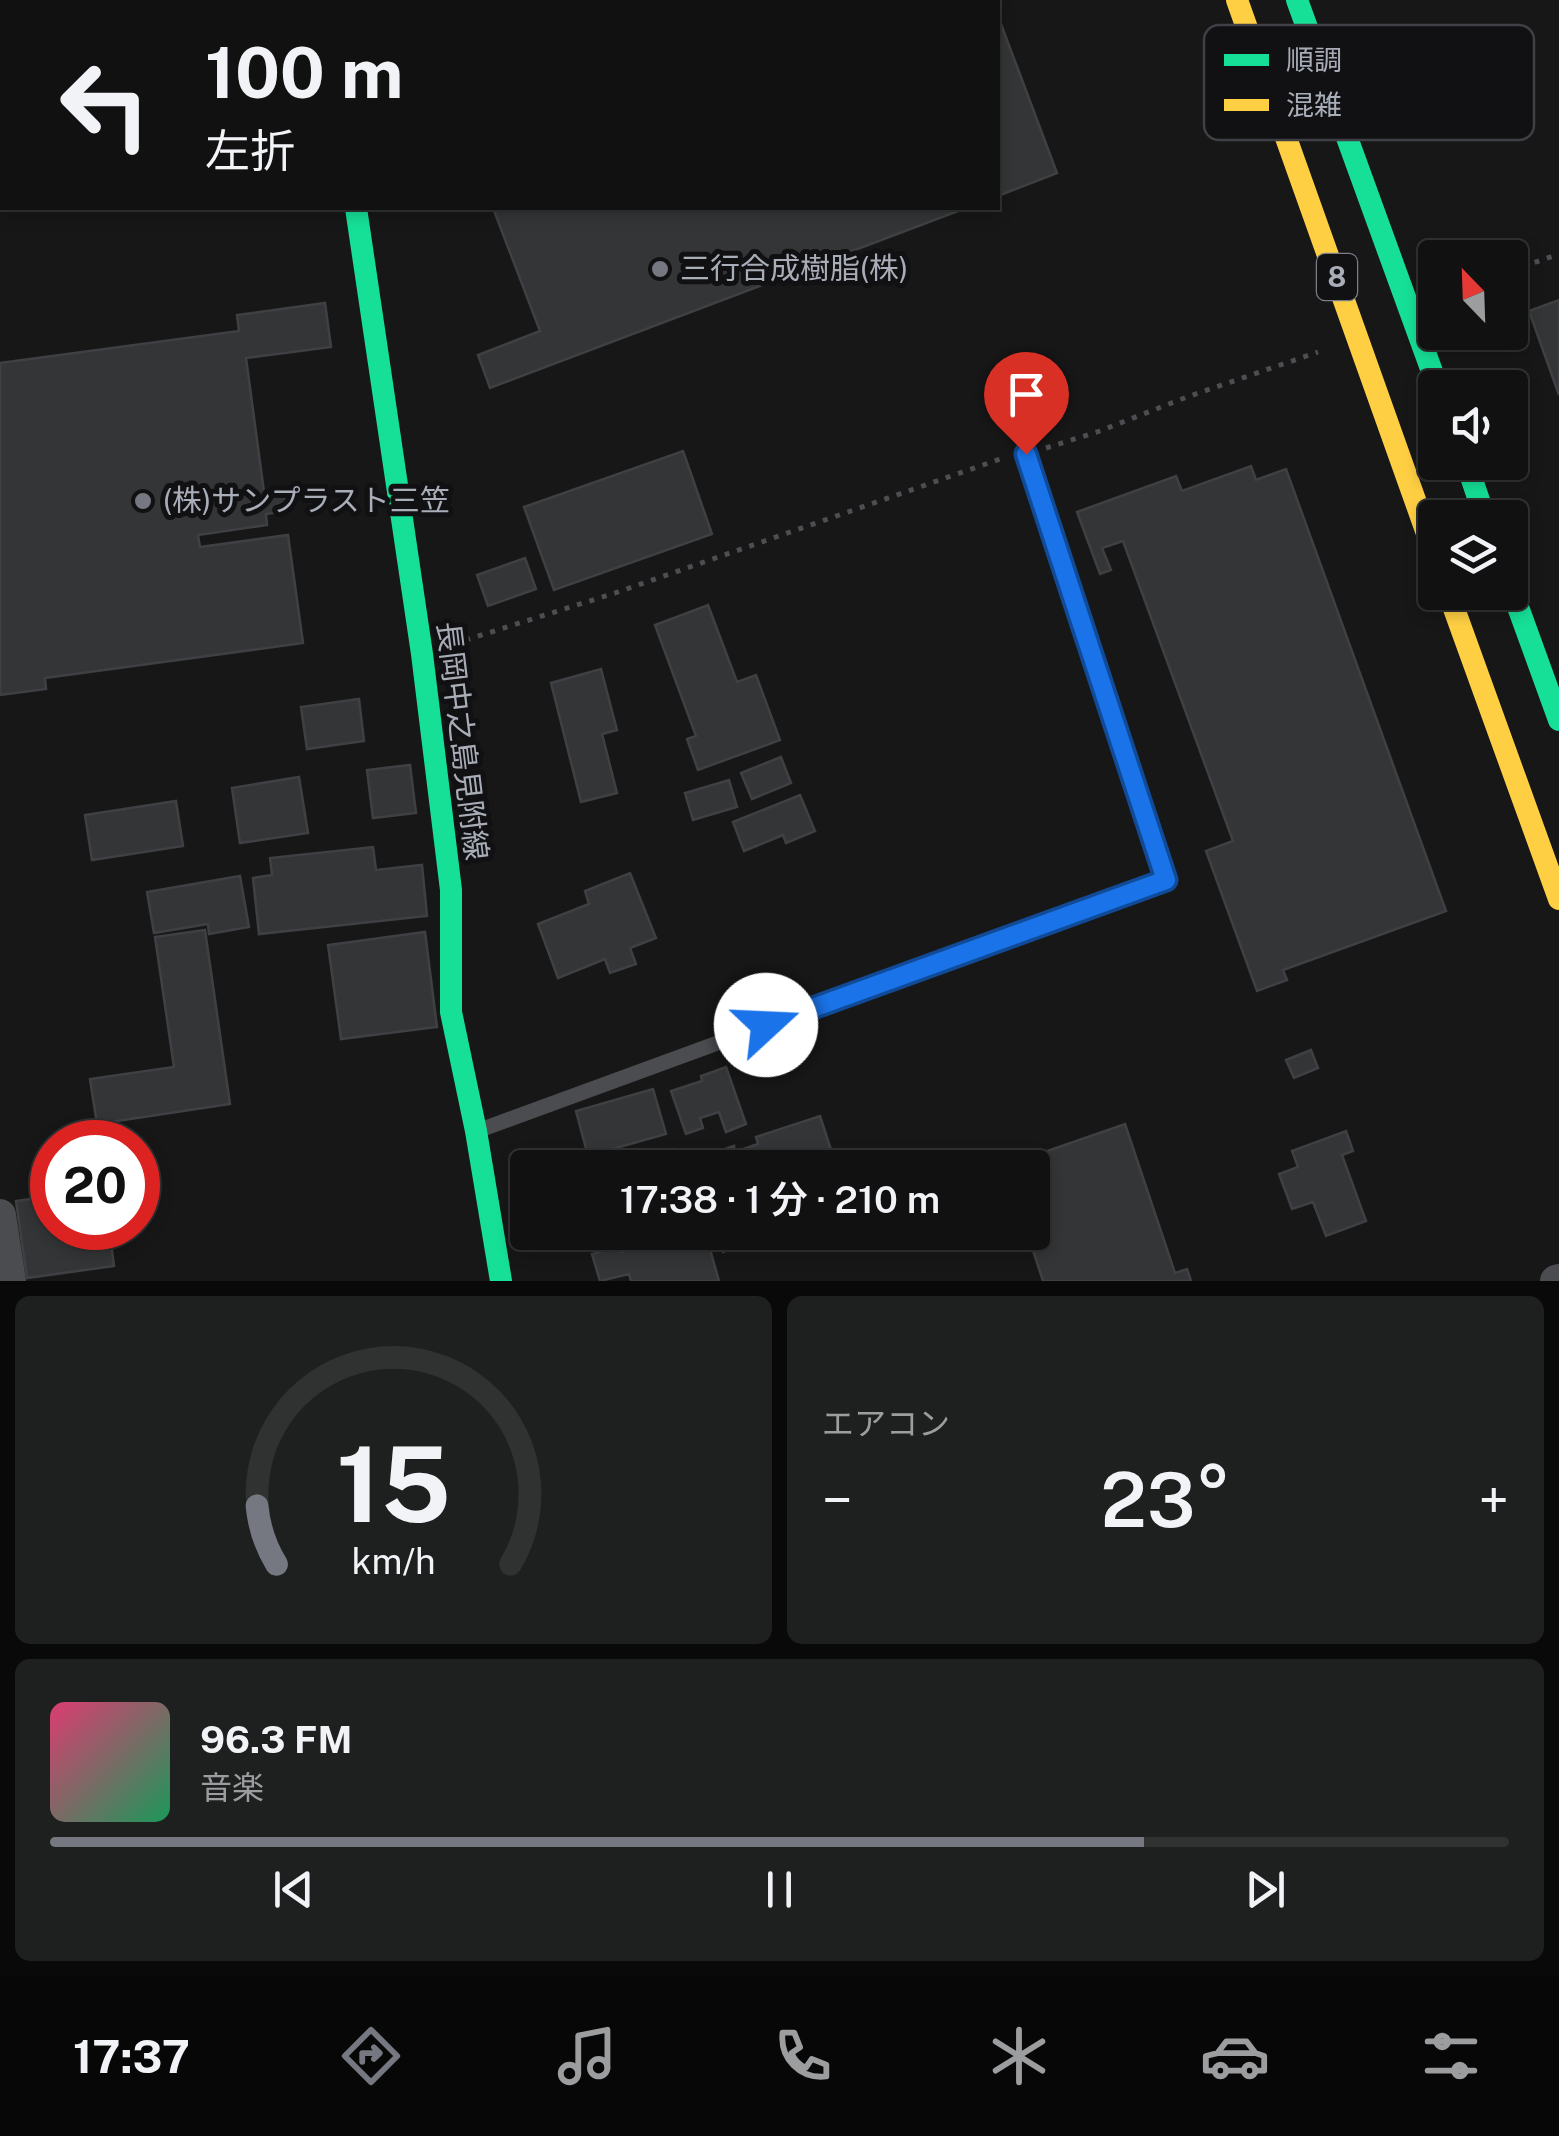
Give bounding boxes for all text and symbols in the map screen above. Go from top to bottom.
legend [1204,25,1534,140]
text: 100 m [205,31,403,114]
icon: left [40,40,170,170]
text: 順調 [1286,43,1342,76]
text: 混雑 [1286,88,1342,121]
text: 左折 [205,124,295,177]
north arrow [1418,240,1528,350]
map controls [1418,240,1528,610]
place label: 三行合成樹脂(株) [680,250,908,286]
road number: 8 [1317,254,1357,300]
marker: 三行合成樹脂(株) [649,258,671,280]
pin [984,352,1069,455]
icon: arrive [999,367,1054,422]
button: sound [1418,370,1528,480]
place label: (株)サンプラスト三笠 [163,482,450,518]
marker: (株)サンプラスト三笠 [132,490,154,512]
button: layers [1418,500,1528,610]
street label: 長岡中之島見附線 [431,620,495,862]
position arrow [714,973,818,1077]
speed limit sign: 20 [30,1120,160,1250]
text: 17:38 · 1 分 · 210 m [620,1177,940,1222]
text: エアコン [822,1405,950,1442]
text: 15 [336,1423,451,1545]
text: 23° [1100,1456,1231,1544]
text: − [822,1468,853,1532]
text: + [1478,1468,1509,1532]
text: km/h [351,1540,436,1582]
text: 96.3 FM [200,1717,352,1762]
text: 音楽 [200,1769,264,1806]
icon: previous [266,1862,321,1917]
icon: pause [752,1862,807,1917]
icon: next [1238,1862,1293,1917]
icon: directions [336,2021,406,2091]
icon: music [552,2021,622,2091]
icon: phone [768,2021,838,2091]
icon: climate [984,2021,1054,2091]
icon: car [1200,2021,1270,2091]
icon: filters [1416,2021,1486,2091]
text: 17:37 [73,2030,190,2083]

